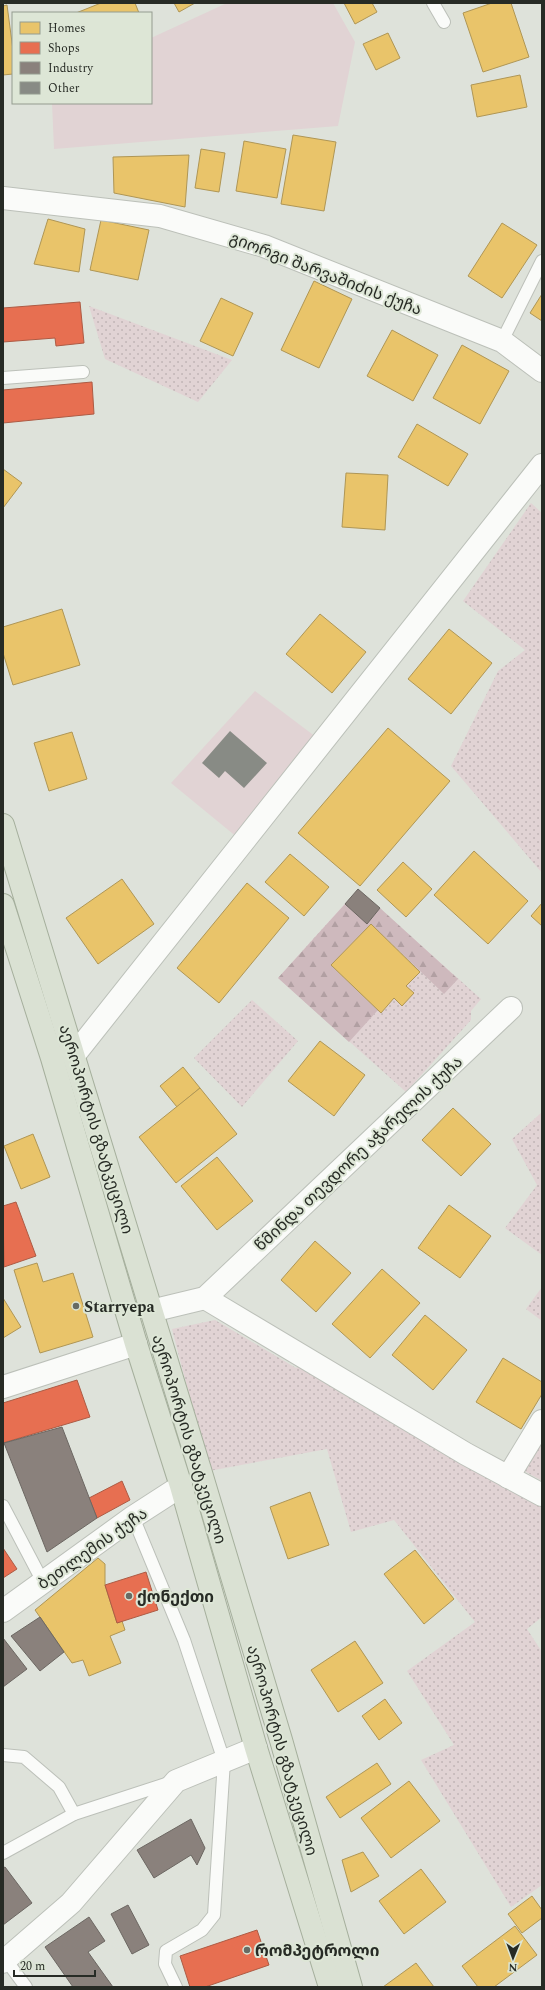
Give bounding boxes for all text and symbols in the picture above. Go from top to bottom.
legend [12,12,152,104]
text: Homes [48,19,86,38]
text: Shops [48,39,80,58]
text: Industry [48,59,94,78]
text: Other [48,79,80,98]
street label: გიორგი შარვაშიძის ქუჩა [226,226,425,322]
street label: აეროპორტის გზატკეცილი [53,1021,139,1237]
street label: წმინდა თევდორე აჭარელის ქუჩა [249,1050,468,1257]
place label: Starryepa [84,1295,156,1319]
marker: Starryepa [71,1301,81,1311]
street label: აეროპორტის გზატკეცილი [146,1331,232,1547]
street label: ბეთლემის ქუჩა [33,1502,153,1596]
place label: ქონექთი [137,1585,214,1609]
marker: ქონექთი [124,1591,134,1601]
street label: აეროპორტის გზატკეცილი [240,1642,324,1858]
north arrow [493,1938,533,1978]
place label: რომპეტროლი [255,1939,379,1963]
marker: რომპეტროლი [242,1945,252,1955]
scale bar [14,1952,95,1978]
text: 20 m [20,1957,45,1976]
text: N [508,1959,517,1976]

